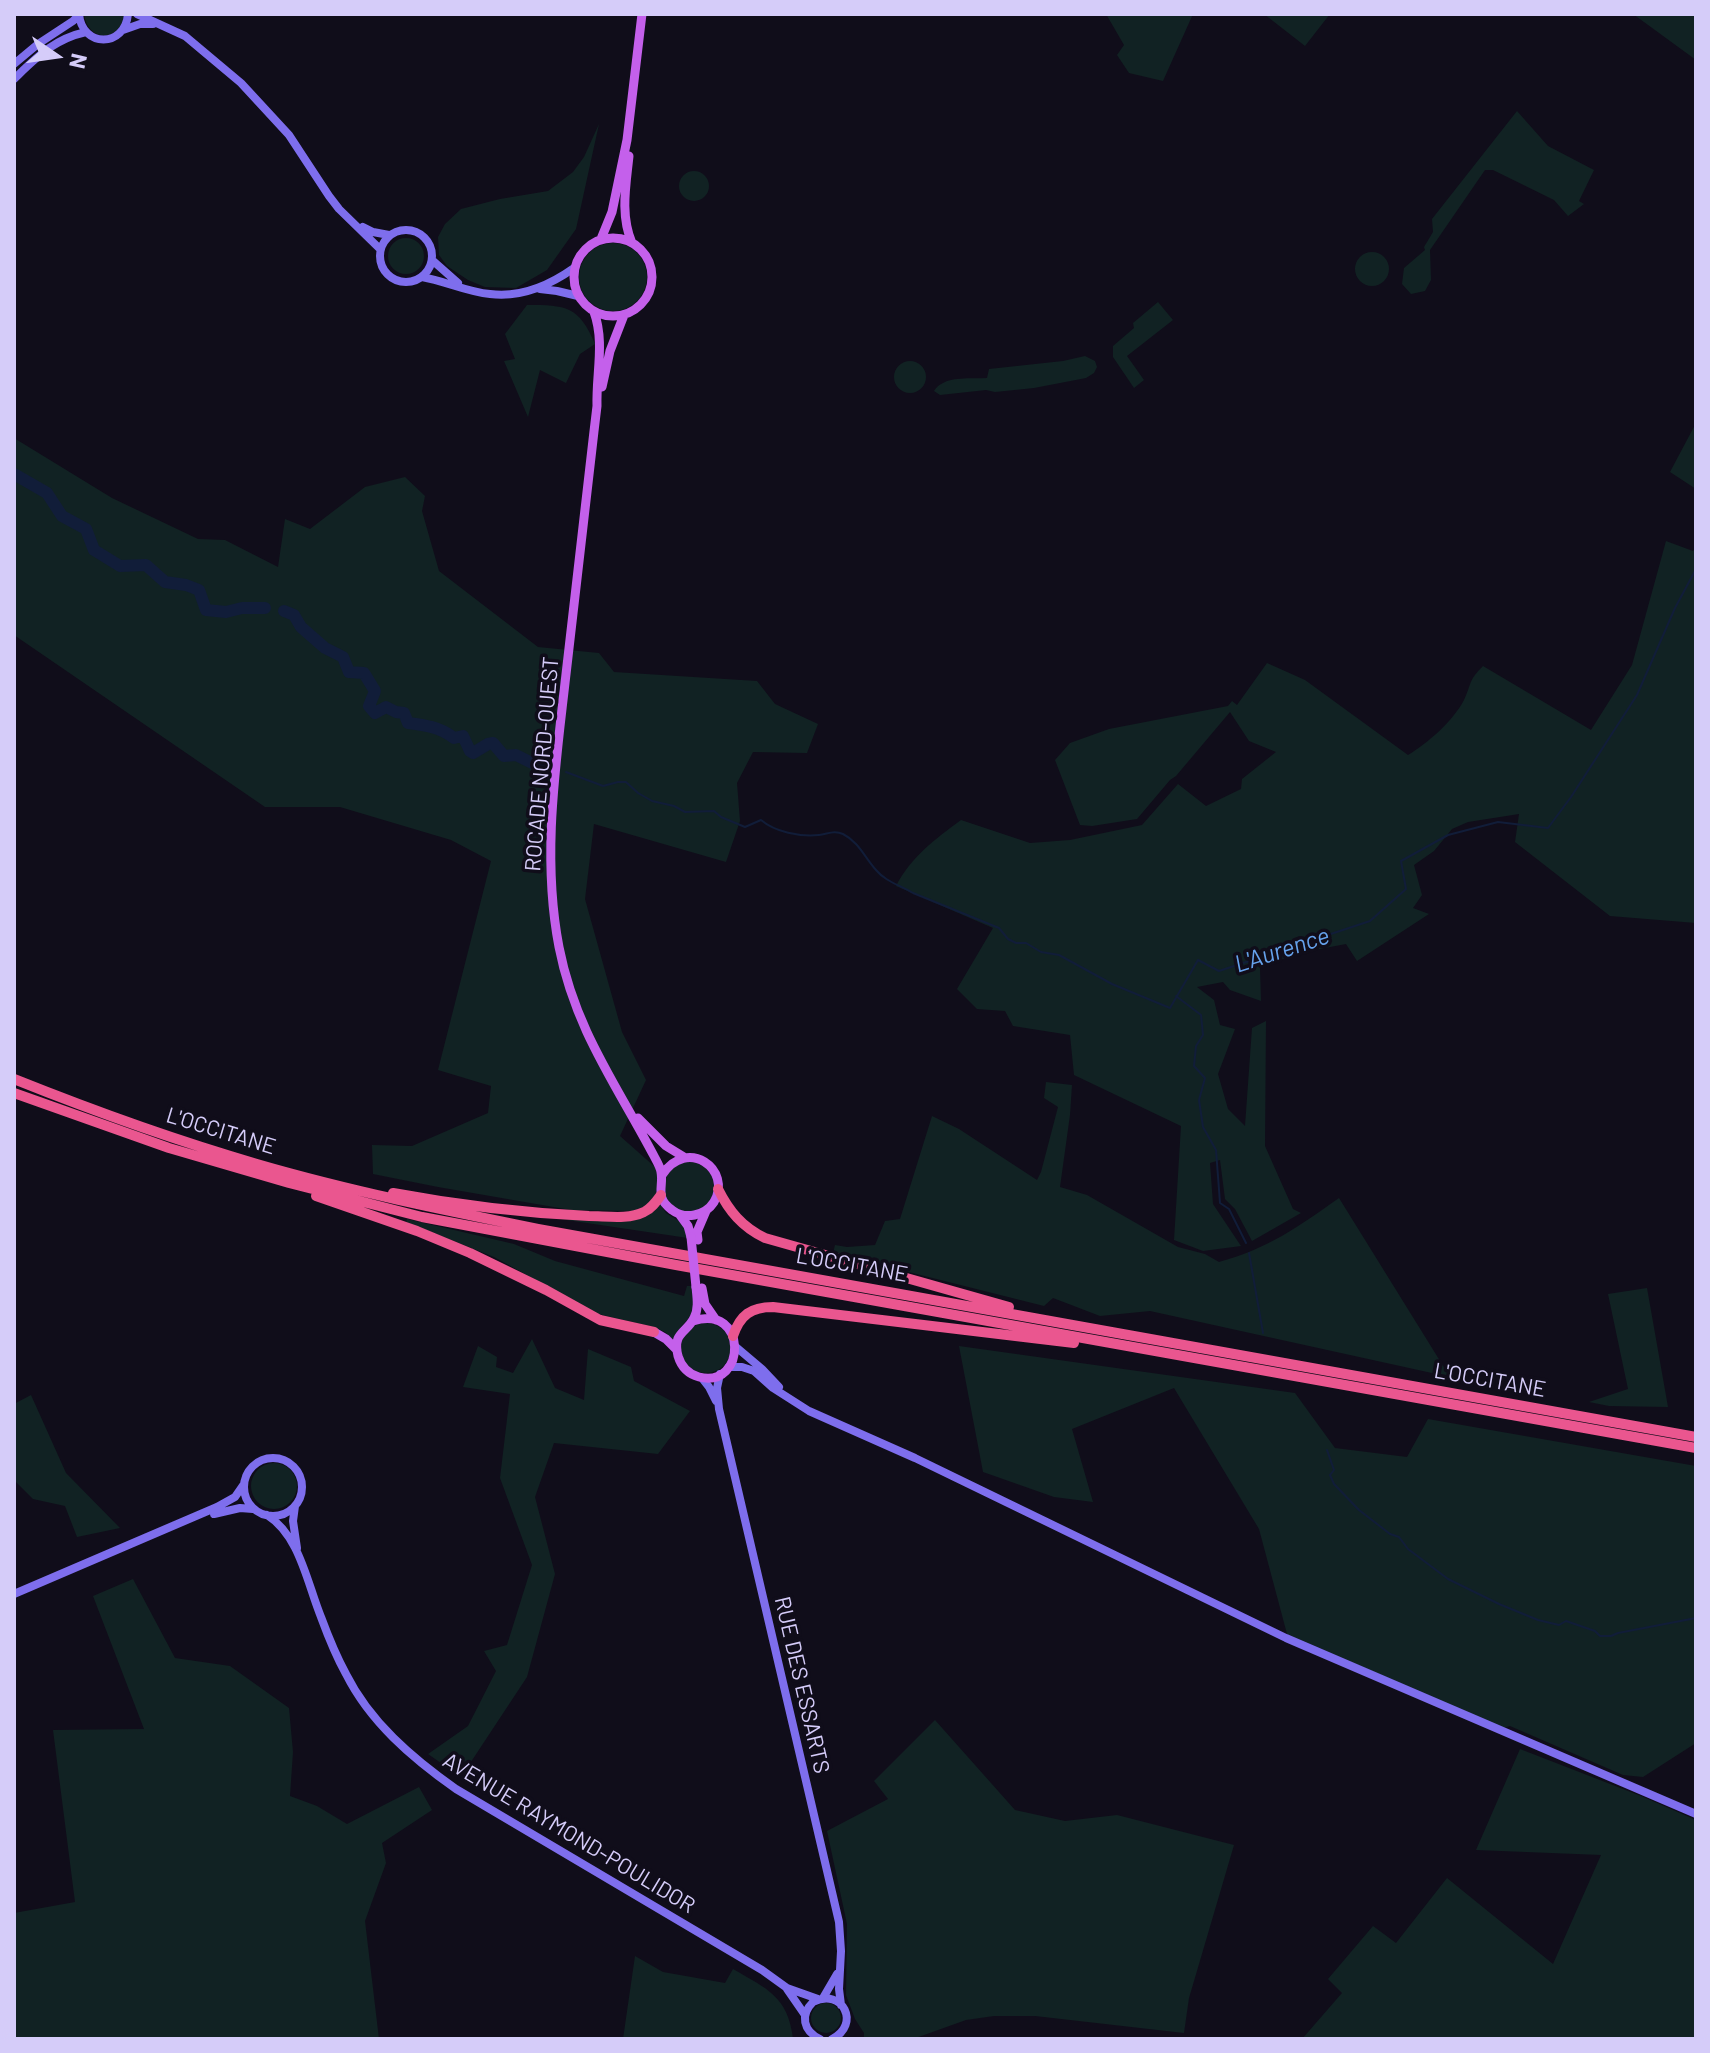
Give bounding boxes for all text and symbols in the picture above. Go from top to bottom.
north arrow [16,16,96,96]
text: N [65,51,94,71]
street label: ROCADE NORD-OUEST [519,655,565,873]
water label: L'Aurence [1231,921,1333,979]
street label: L'OCCITANE [163,1102,279,1160]
street label: L'OCCITANE [794,1242,910,1288]
street label: L'OCCITANE [1432,1357,1548,1403]
street label: RUE DES ESSARTS [769,1594,835,1776]
street label: AVENUE RAYMOND-POULIDOR [438,1747,700,1919]

